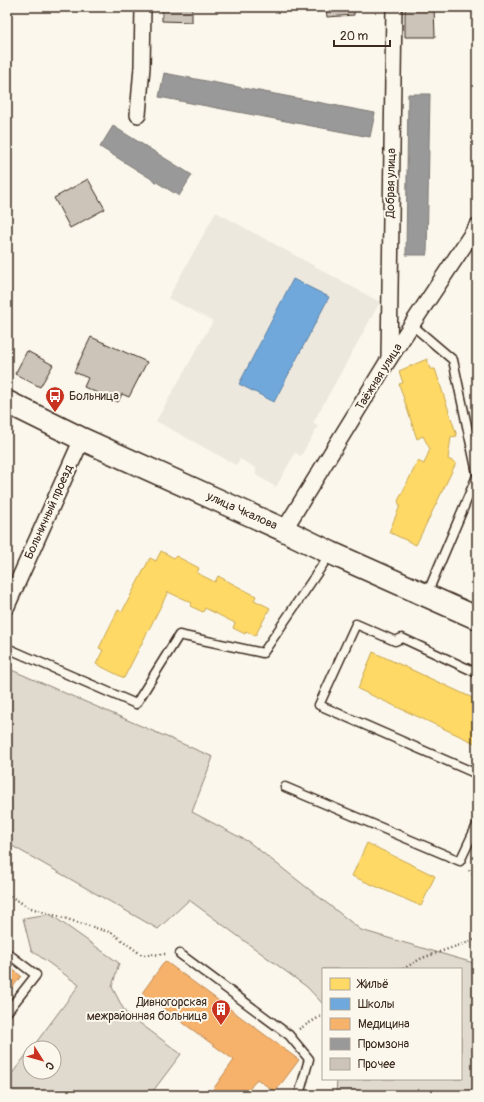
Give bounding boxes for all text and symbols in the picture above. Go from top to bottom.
scale bar [334,22,390,48]
text: 20 m [340,29,369,44]
street label: Добрая улица [383,148,399,219]
street label: Таёжная улица [352,340,406,413]
bus stop icon: Больница [44,385,66,413]
place label: Больница [69,389,119,404]
street label: Больничный проезд [21,462,77,562]
street label: улица Чкалова [203,488,280,533]
legend [322,968,462,1080]
text: Жильё [356,977,389,992]
place label: Дивногорская межрайонная больница [87,995,207,1024]
text: Школы [358,997,395,1012]
building icon: Дивногорская межрайонная больница [210,998,232,1026]
text: Медицина [358,1017,410,1032]
text: Промзона [358,1037,409,1052]
north arrow [22,1040,62,1080]
text: Прочее [358,1057,395,1072]
text: С [42,1059,57,1073]

